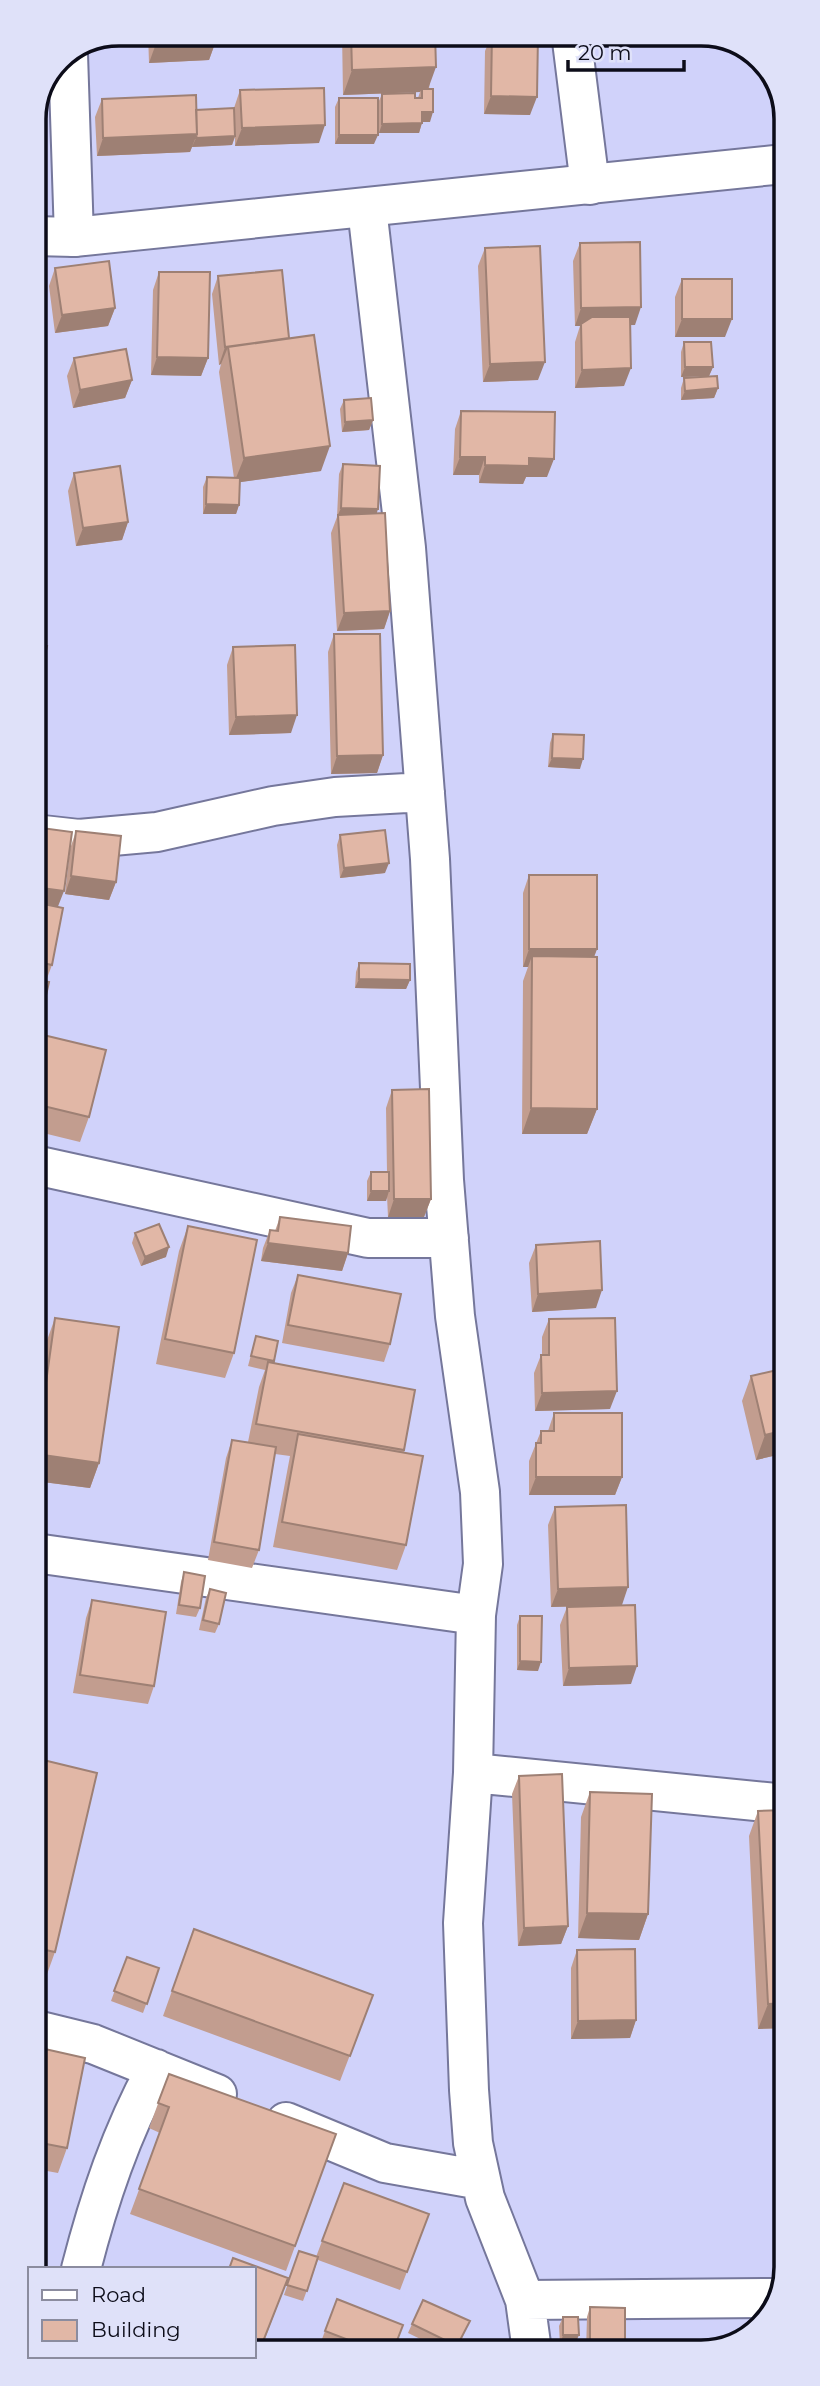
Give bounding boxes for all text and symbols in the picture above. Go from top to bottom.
scale bar [568,28,684,72]
text: 20 m [578,40,632,65]
legend [28,2267,256,2358]
text: Road [91,2282,146,2307]
text: Building [91,2317,181,2342]

